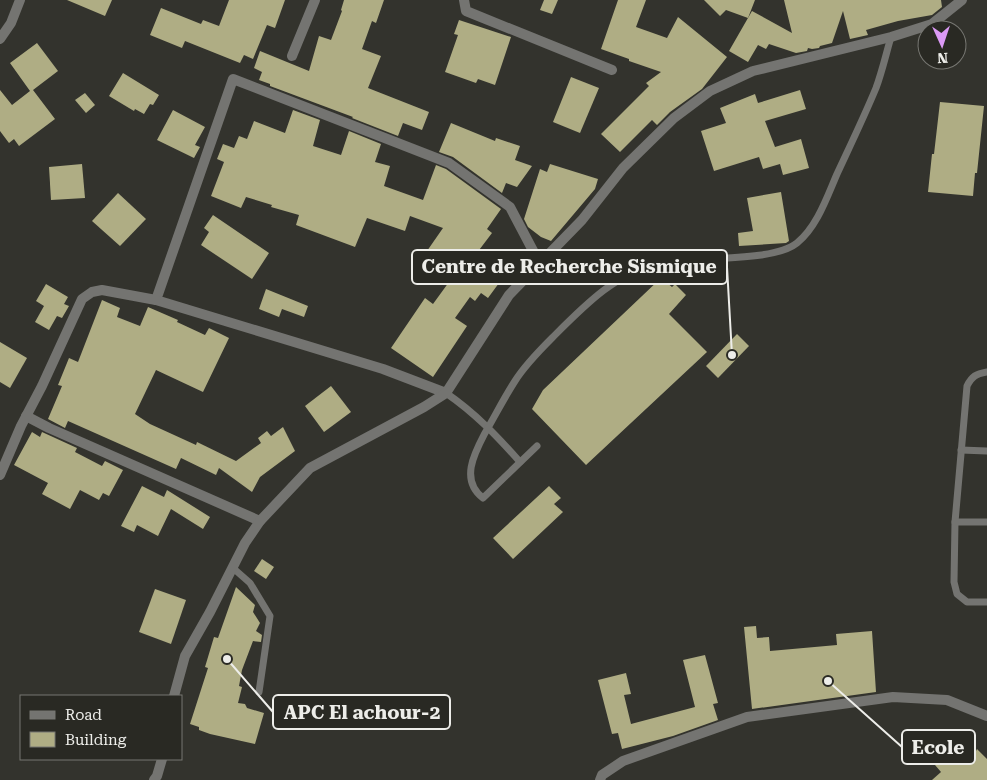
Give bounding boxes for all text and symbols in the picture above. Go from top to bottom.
north arrow [917,20,967,70]
text: N [937,50,948,66]
callout: Centre de Recherche Sismique [412,250,727,284]
text: Centre de Recherche Sismique [421,255,717,278]
legend [20,695,182,760]
callout: APC El achour-2 [273,695,450,729]
text: APC El achour-2 [284,701,440,724]
text: Road [65,706,102,724]
callout: Ecole [902,730,975,764]
text: Building [65,731,127,749]
text: Ecole [912,736,965,759]

